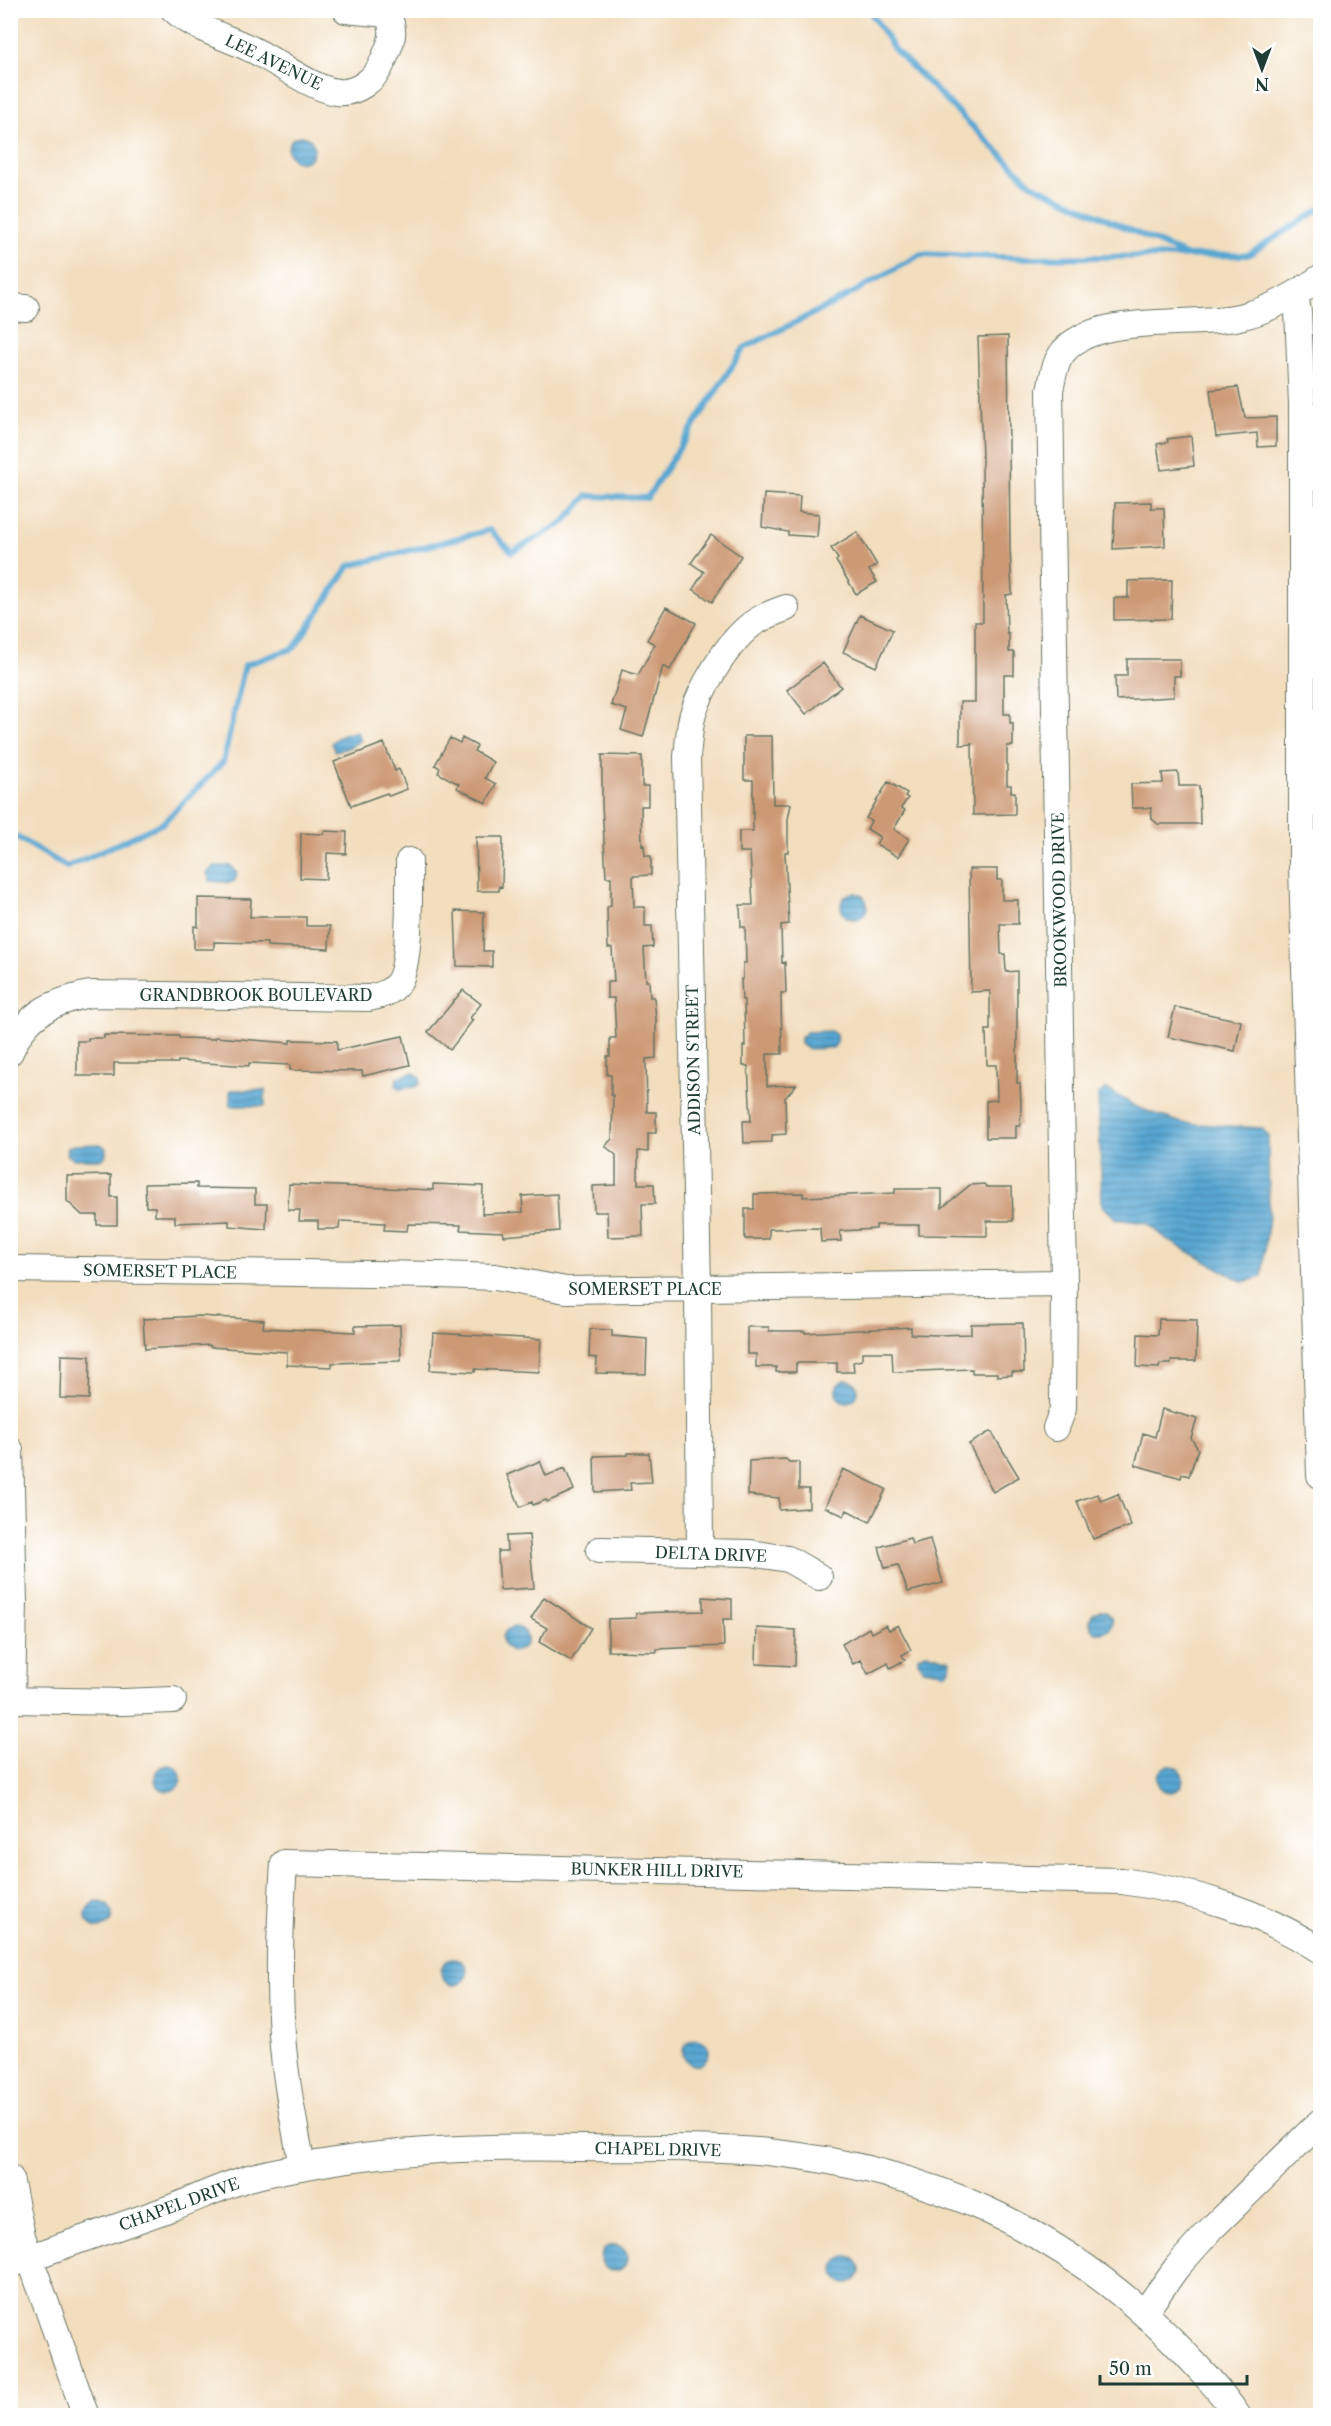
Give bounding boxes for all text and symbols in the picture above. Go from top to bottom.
street label: LEE AVENUE [222,30,326,94]
north arrow [1232,39,1292,99]
text: N [1255,74,1269,94]
street label: BROOKWOOD DRIVE [1047,812,1071,988]
street label: ADDISON STREET [682,984,704,1137]
street label: GRANDBROOK BOULEVARD [140,985,372,1005]
street label: SOMERSET PLACE [83,1260,237,1282]
street label: SOMERSET PLACE [568,1279,722,1299]
street label: DELTA DRIVE [655,1542,767,1566]
street label: BUNKER HILL DRIVE [570,1858,744,1882]
street label: CHAPEL DRIVE [594,2138,722,2160]
street label: CHAPEL DRIVE [116,2173,242,2235]
scale bar [1100,2348,1247,2386]
text: 50 m [1109,2358,1152,2380]

